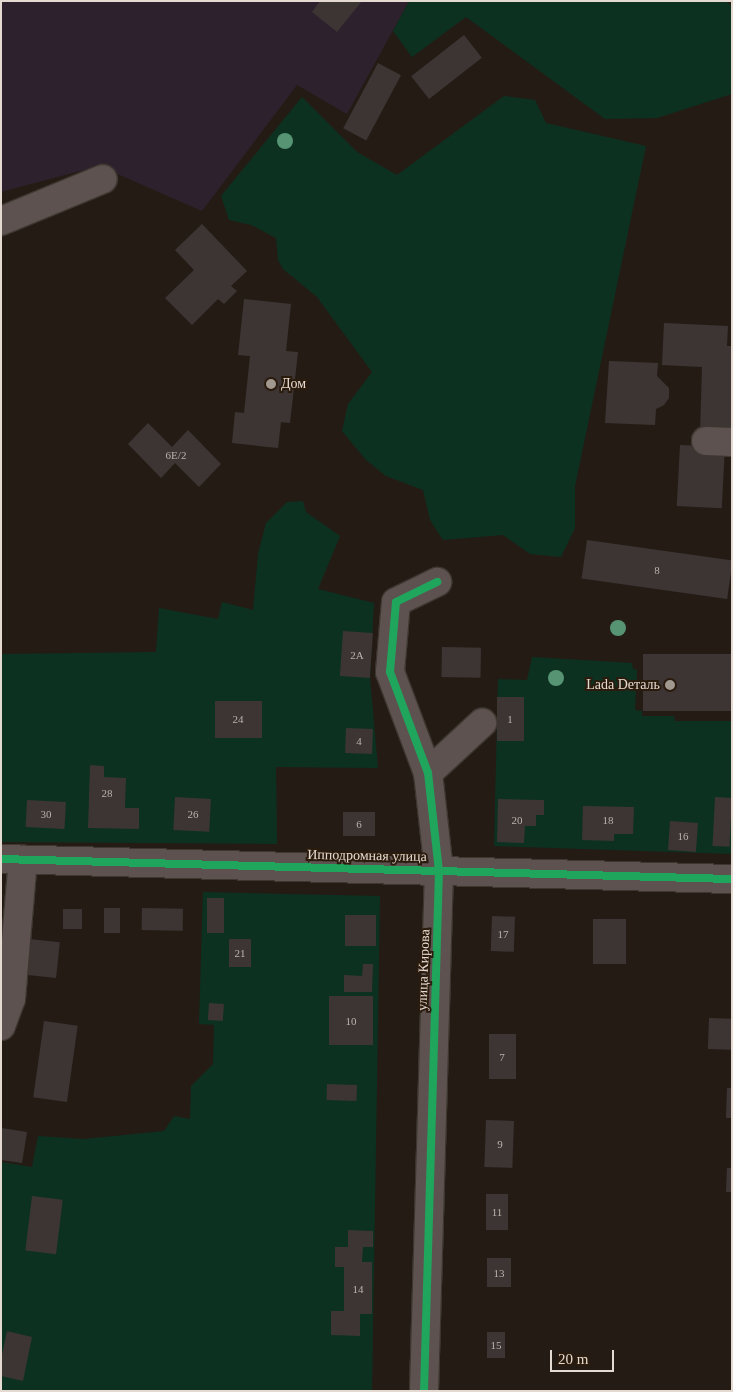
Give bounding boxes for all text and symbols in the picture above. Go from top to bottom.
place label: Дом [281,376,306,392]
marker: Дом [265,378,277,390]
house number: 6Е/2 [166,448,186,462]
house number: 8 [654,563,660,577]
house number: 2А [350,648,364,662]
place label: Lada Dеталь [586,677,660,693]
marker: Lada Dеталь [664,679,676,691]
house number: 24 [232,712,244,726]
house number: 1 [507,712,513,726]
house number: 4 [356,734,362,748]
house number: 28 [101,786,112,800]
house number: 30 [40,807,51,821]
house number: 26 [188,807,198,821]
house number: 20 [512,813,522,827]
house number: 18 [602,813,614,827]
house number: 6 [356,817,362,831]
house number: 16 [678,829,688,843]
street label: Ипподромная улица [307,847,427,865]
house number: 17 [498,927,508,941]
street label: улица Кирова [414,929,434,1011]
house number: 21 [234,946,246,960]
house number: 10 [346,1014,356,1028]
house number: 7 [499,1050,505,1064]
house number: 9 [497,1137,503,1151]
house number: 11 [492,1205,502,1219]
house number: 13 [494,1266,504,1280]
house number: 14 [352,1282,363,1296]
house number: 15 [491,1338,502,1352]
scale bar [553,1340,617,1372]
text: 20 m [558,1351,588,1367]

